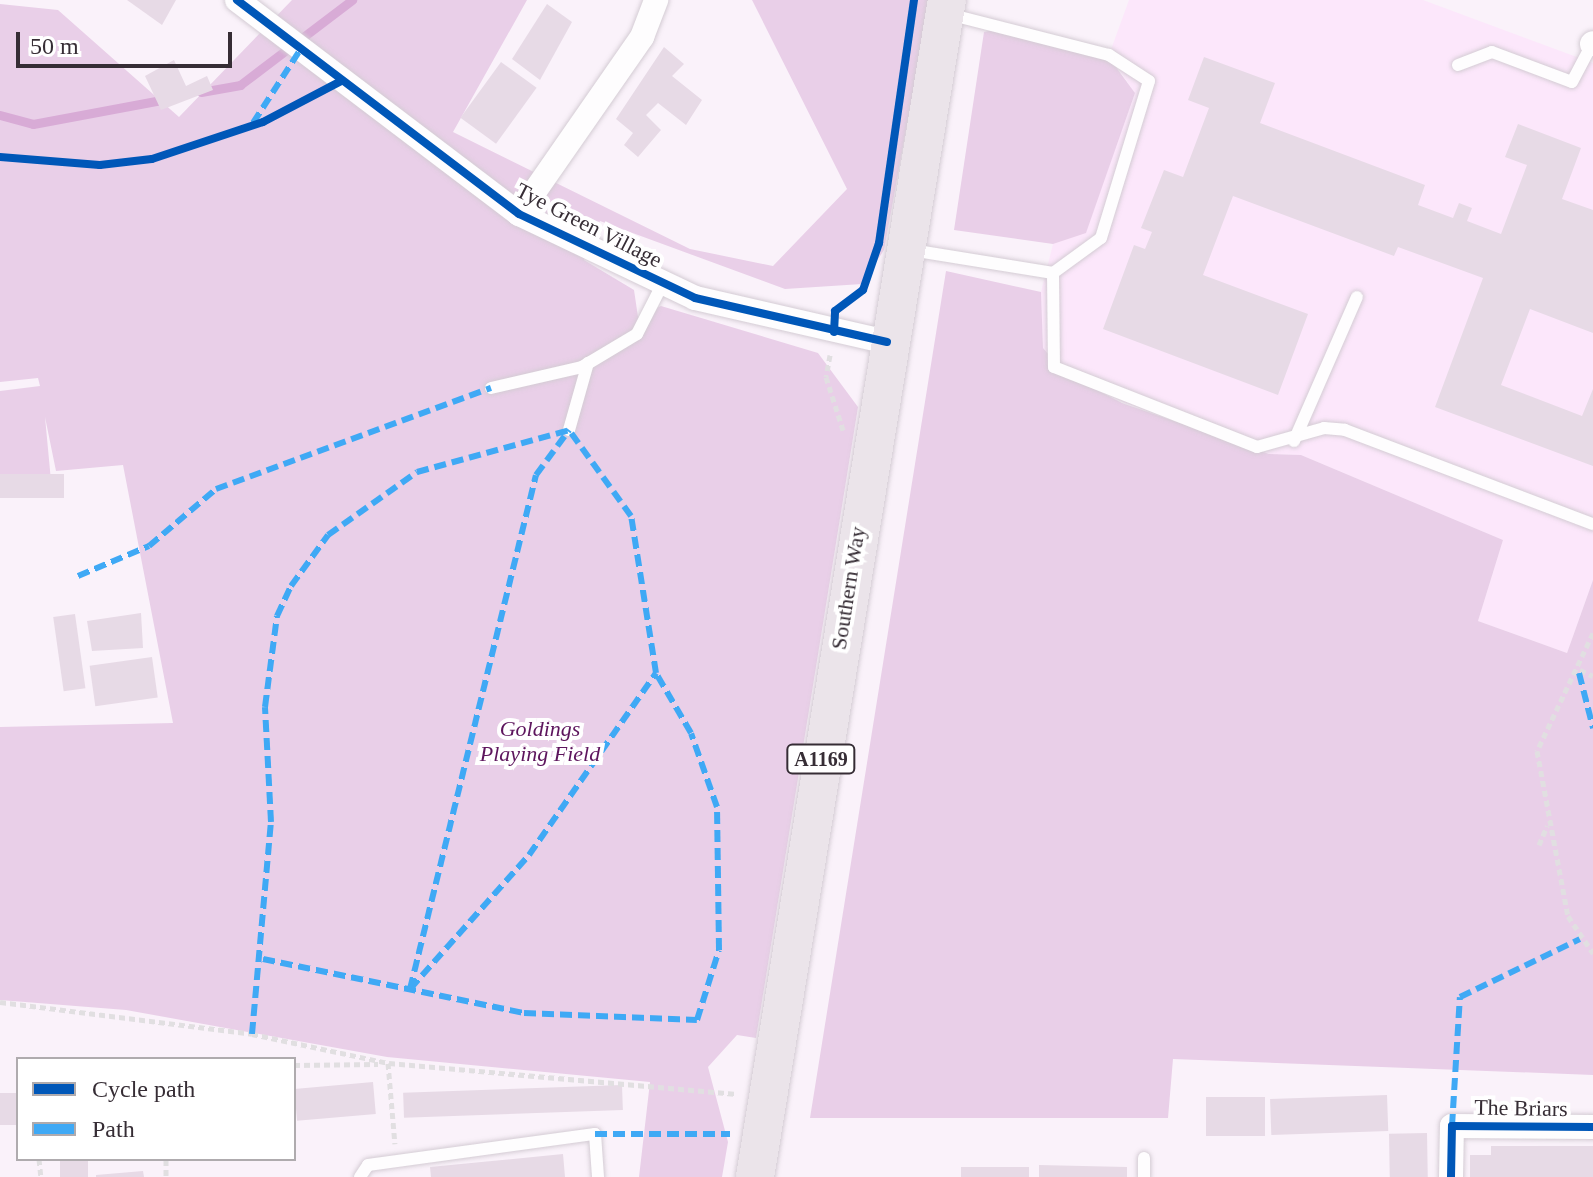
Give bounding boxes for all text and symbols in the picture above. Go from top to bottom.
scale bar [20,16,236,66]
text: 50 m [30,33,79,59]
street label: Tye Green Village [511,177,667,273]
street label: Southern Way [825,524,871,652]
park label: Goldings Playing Field [480,715,600,766]
road number: A1169 [785,743,857,775]
legend [16,1057,296,1161]
text: Cycle path [92,1076,195,1102]
street label: The Briars [1474,1094,1568,1122]
text: Path [92,1116,135,1142]

